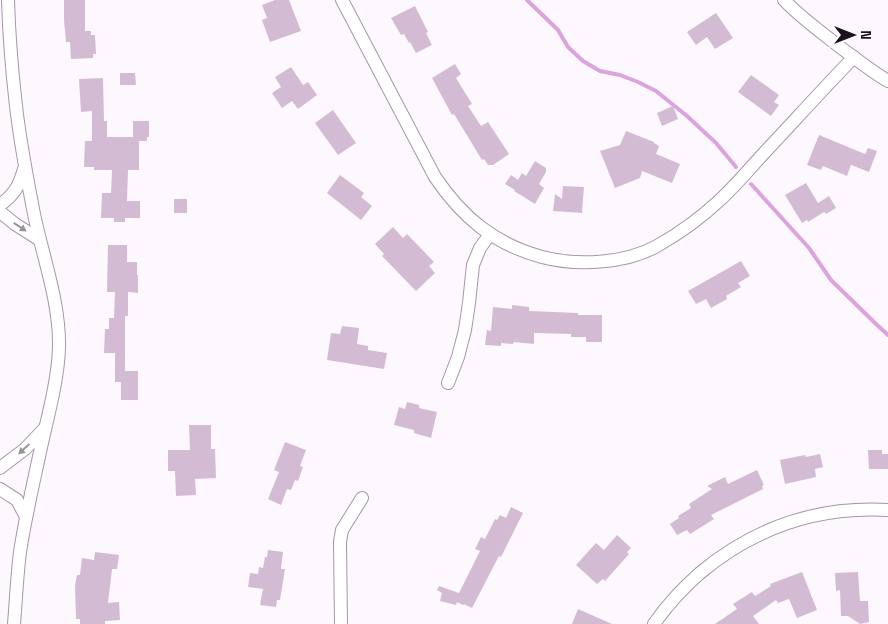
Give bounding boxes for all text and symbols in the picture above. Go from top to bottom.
north arrow [828,10,878,60]
text: N [857,30,875,40]
one-way arrow [13,222,26,232]
one-way arrow [18,443,30,455]

